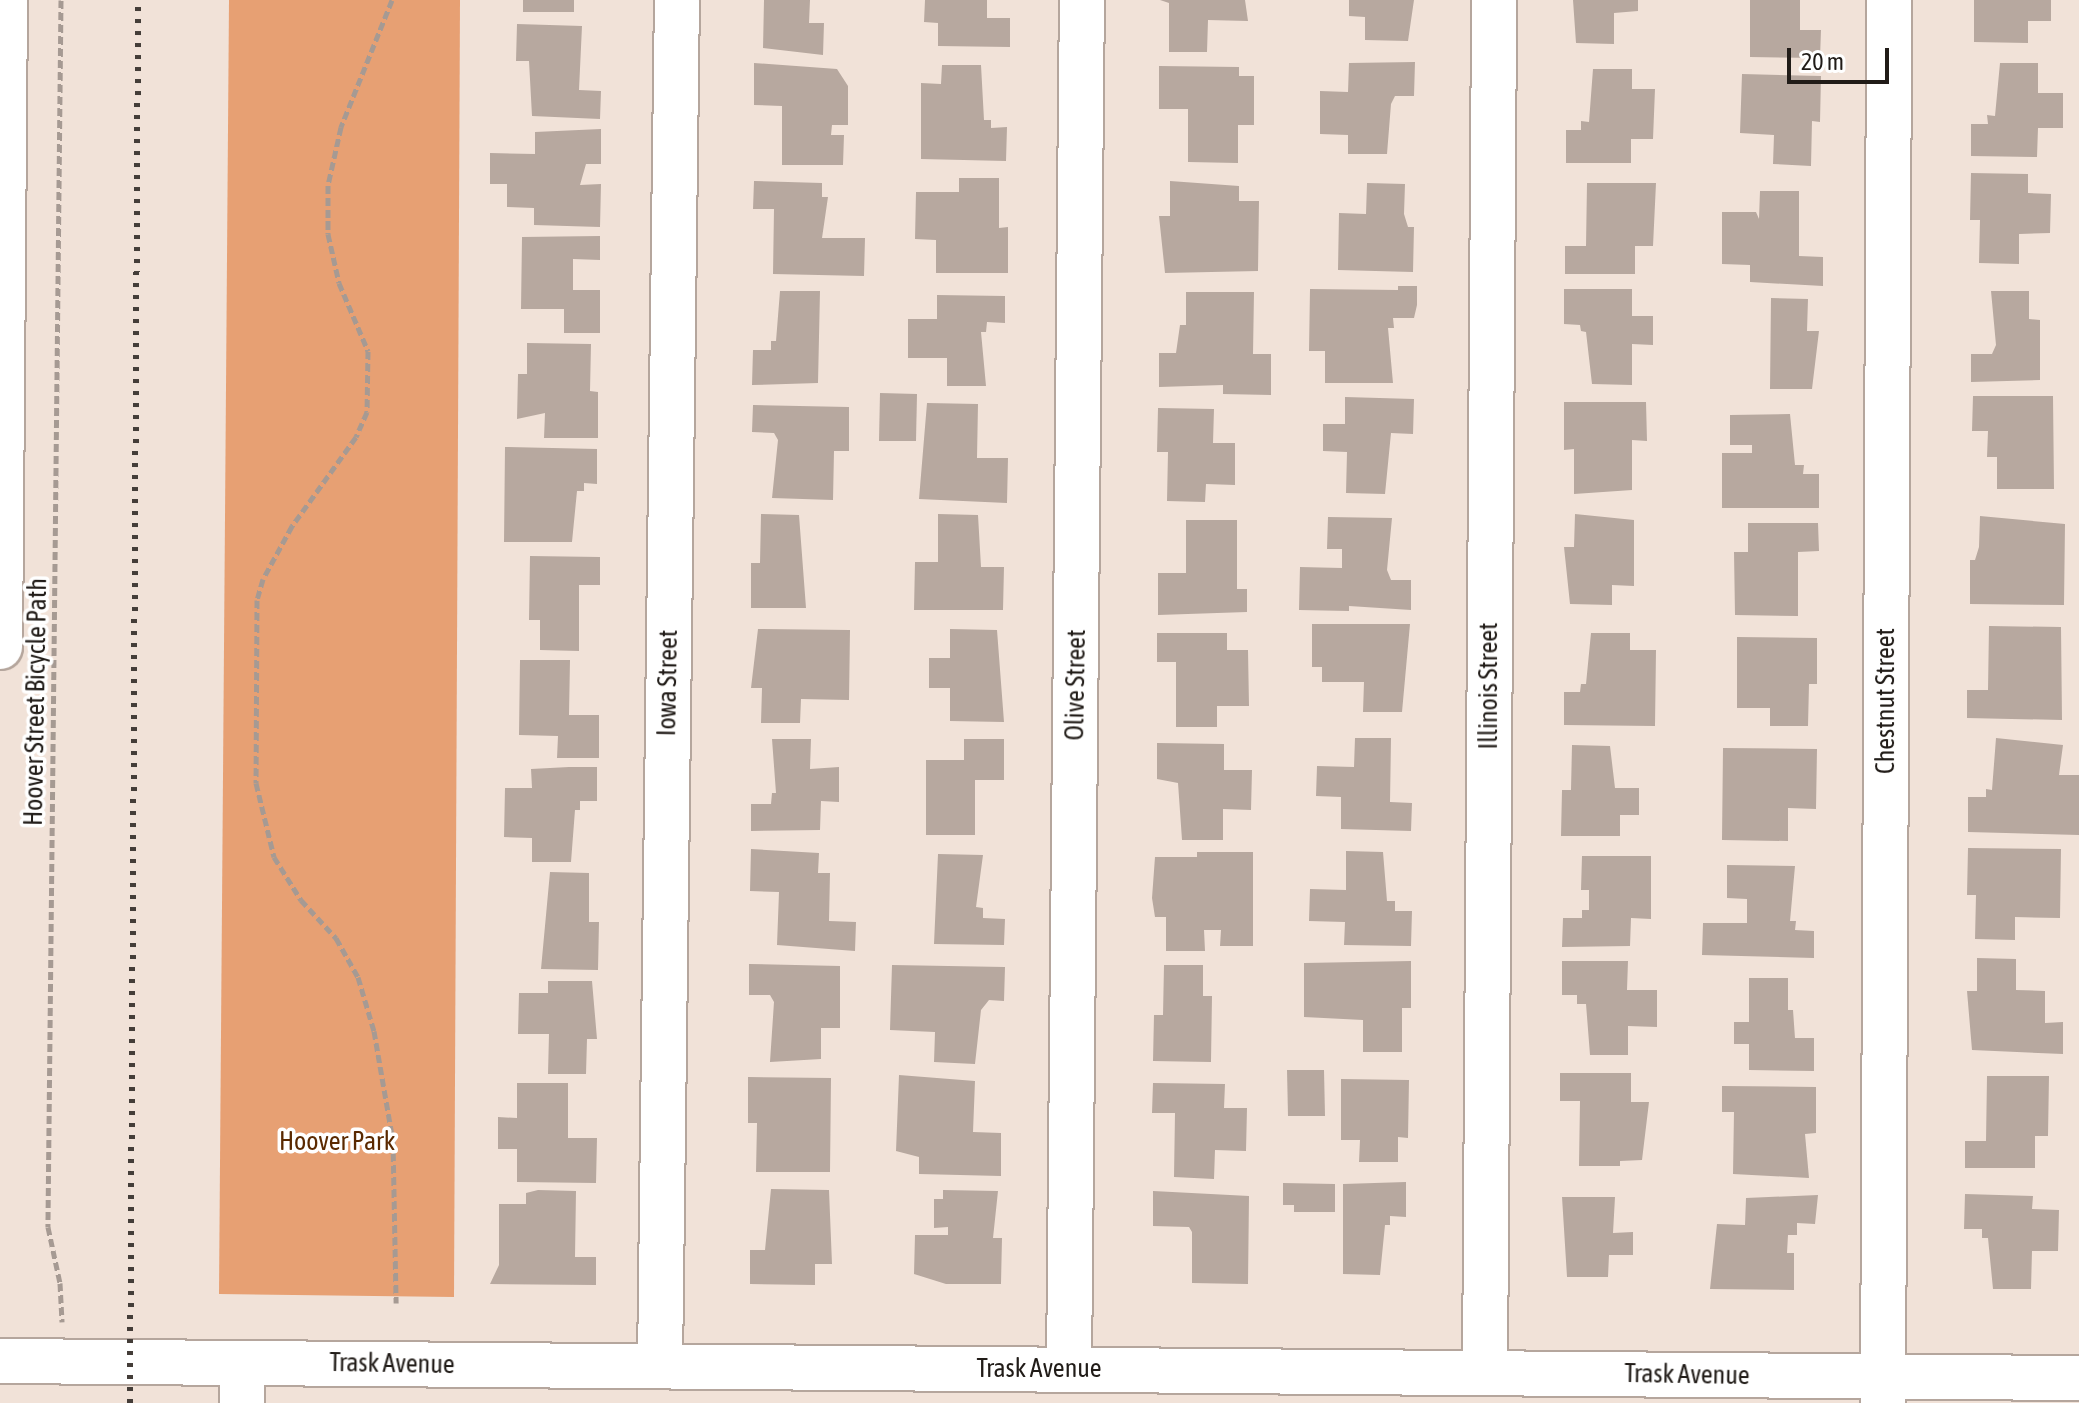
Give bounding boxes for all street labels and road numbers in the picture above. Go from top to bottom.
street label: Hoover Street Bicycle Path [18,578,54,826]
street label: Illinois Street [1473,623,1505,749]
street label: Chestnut Street [1870,628,1902,774]
street label: Iowa Street [651,629,685,737]
street label: Olive Street [1059,629,1093,741]
street label: Trask Avenue [329,1347,455,1381]
street label: Trask Avenue [976,1353,1102,1385]
street label: Trask Avenue [1624,1358,1750,1392]

